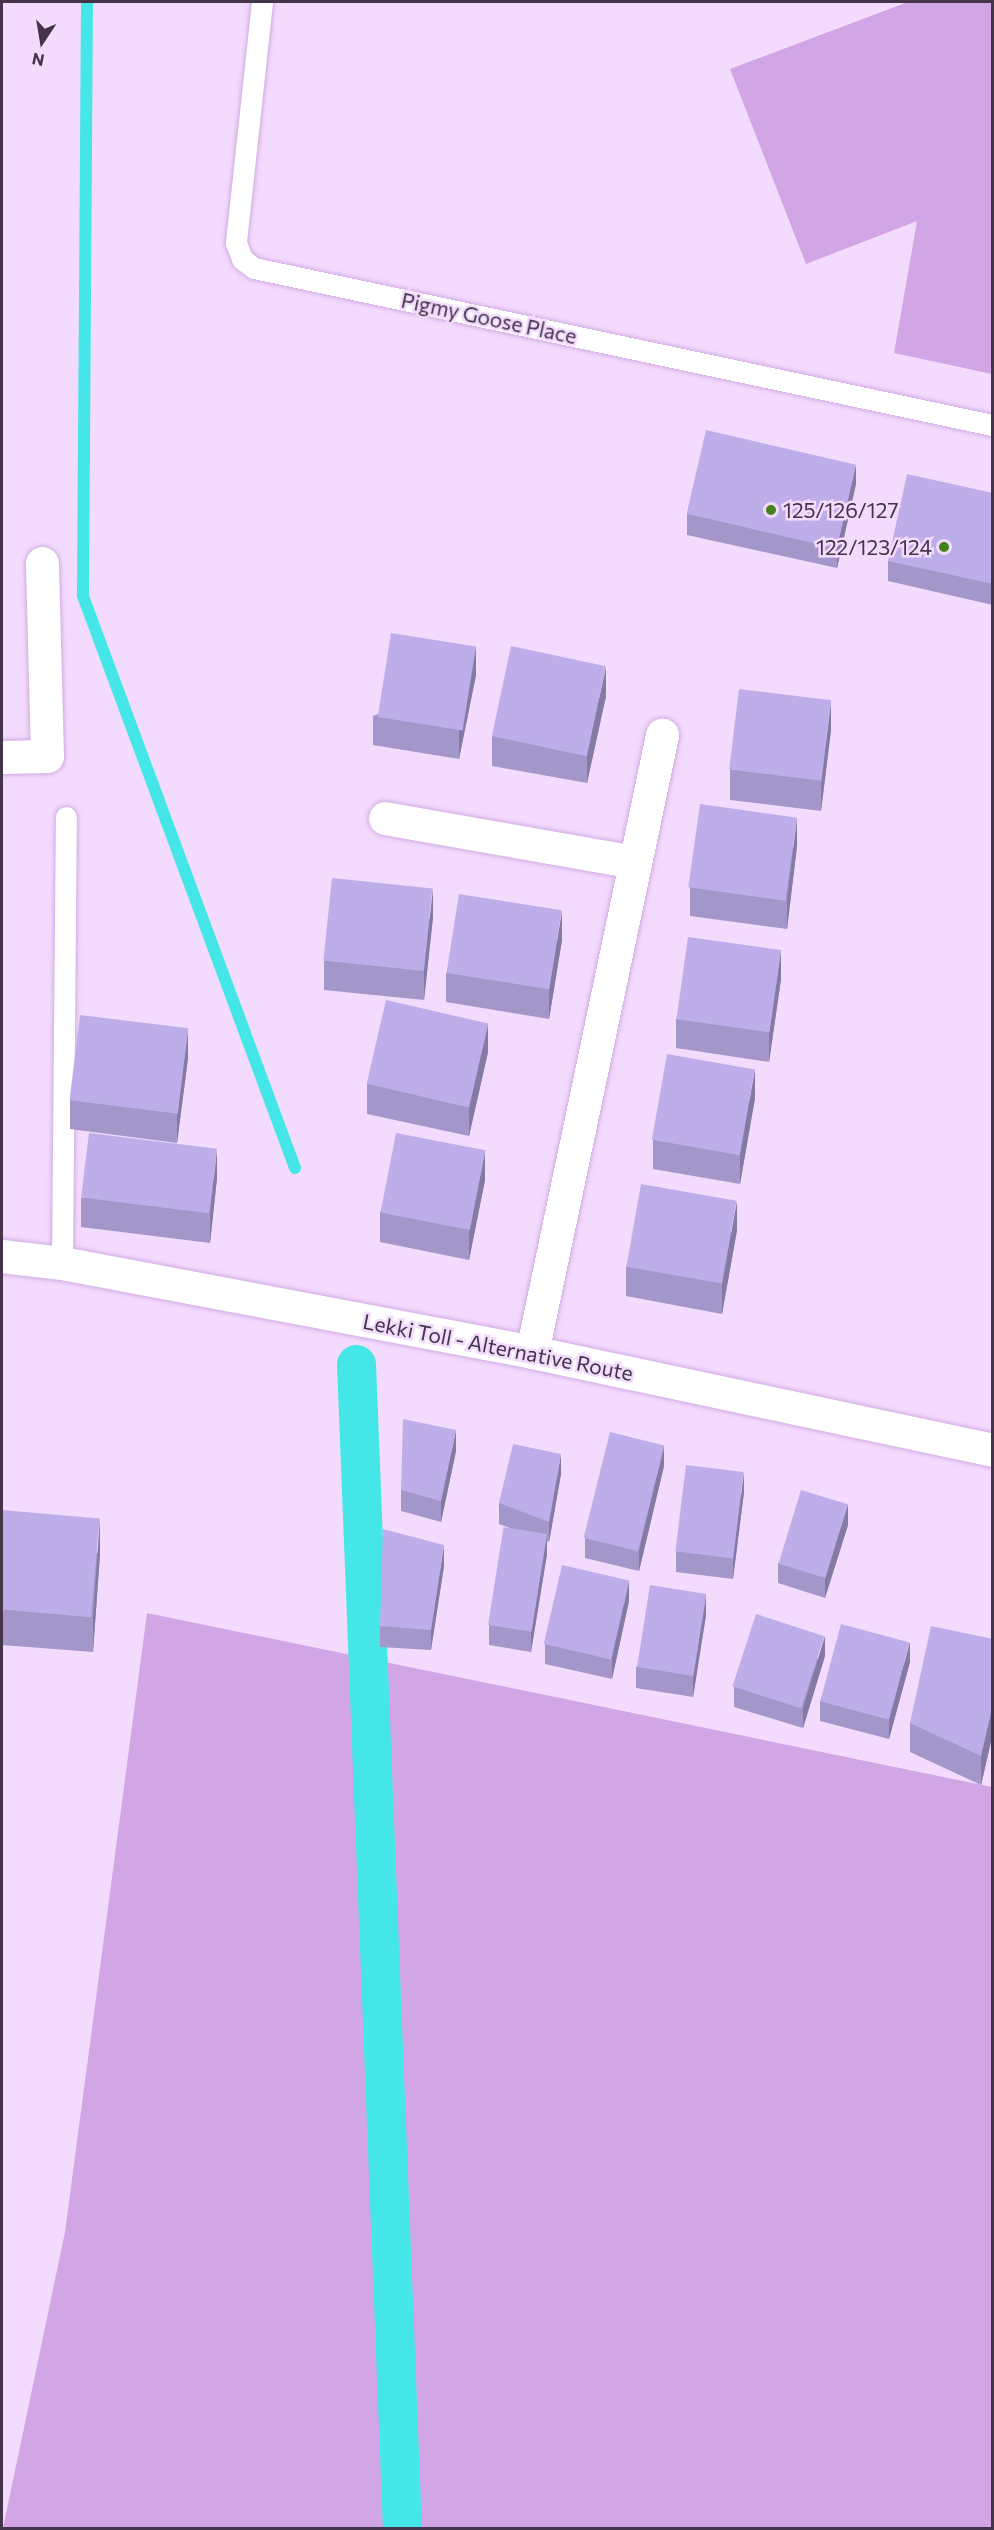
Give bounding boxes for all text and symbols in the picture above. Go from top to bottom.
north arrow [12,12,72,72]
text: N [30,50,46,71]
street label: Pigmy Goose Place [399,287,579,349]
place label: 125/126/127 [783,497,899,523]
marker: 125/126/127 [764,503,778,517]
place label: 122/123/124 [816,534,932,560]
marker: 122/123/124 [937,540,951,554]
street label: Lekki Toll - Alternative Route [361,1308,635,1386]

